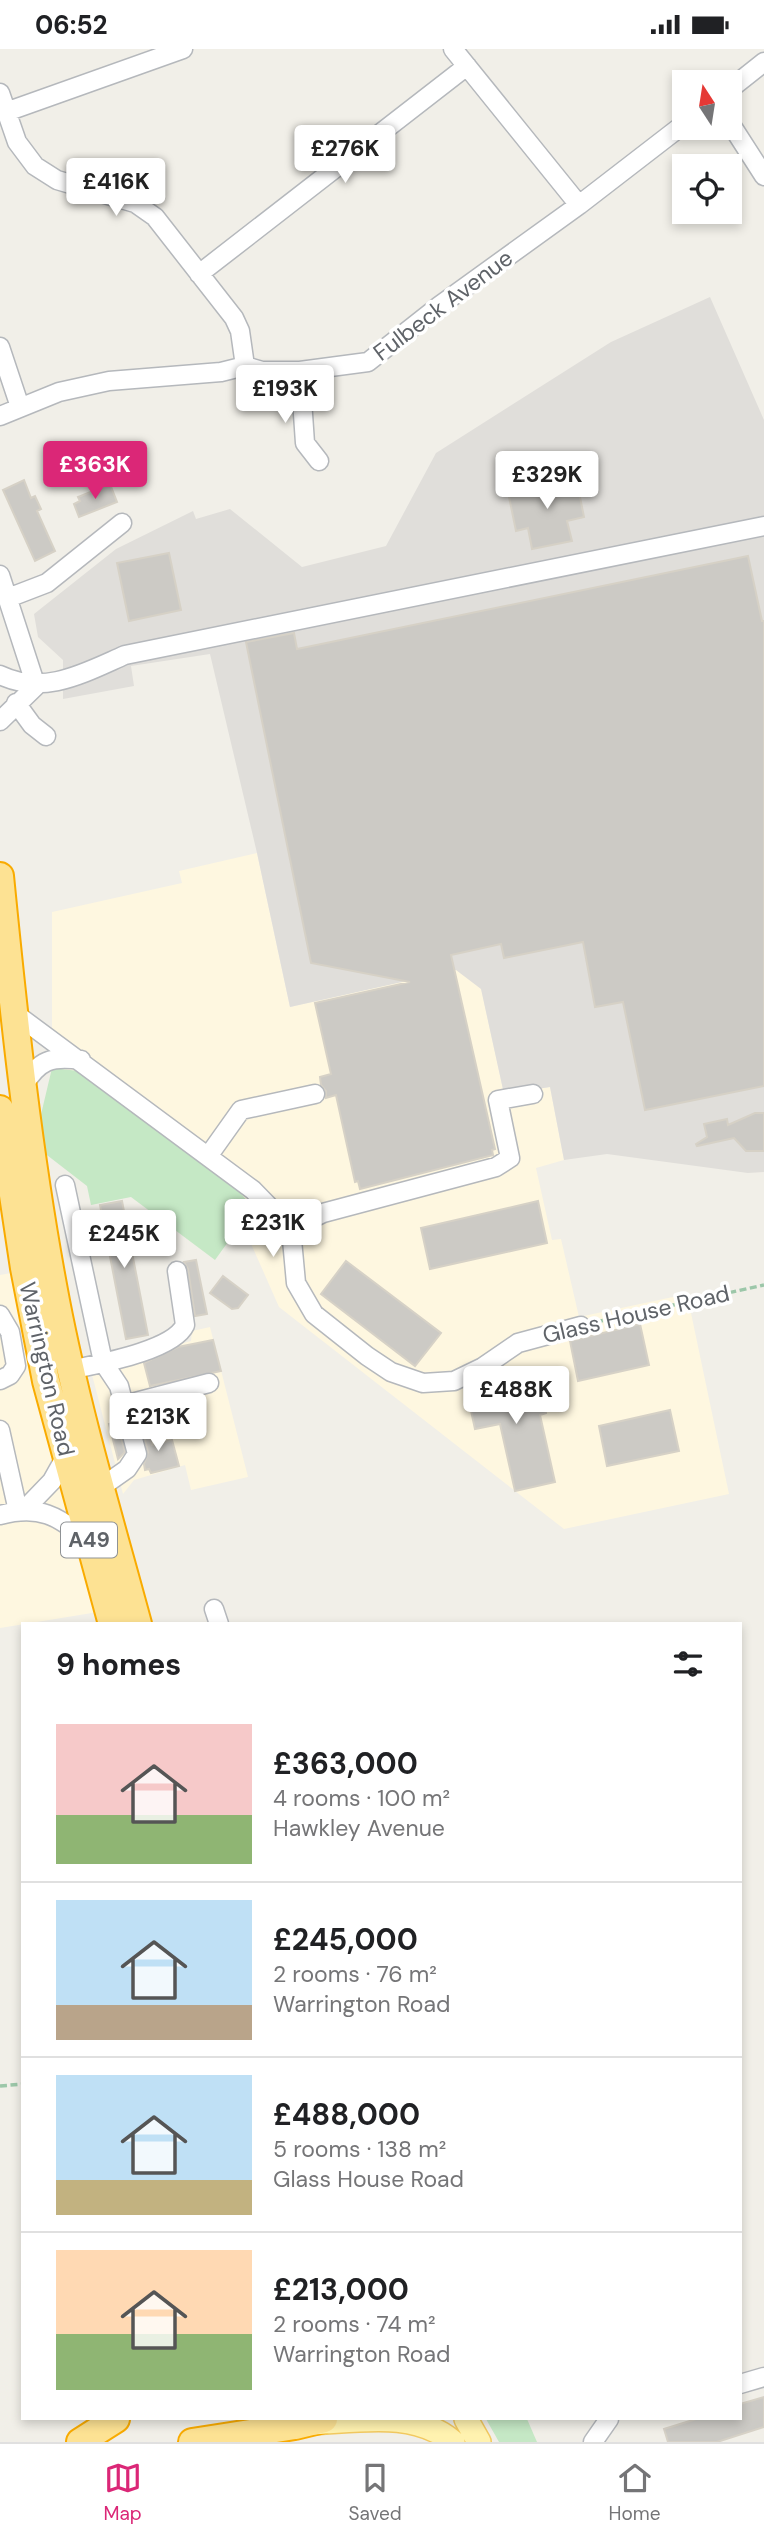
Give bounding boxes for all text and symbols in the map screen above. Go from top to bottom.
text: 06:52 [35,8,107,42]
north arrow [672,70,742,140]
map controls [672,70,742,224]
pin: £276K [296,125,394,185]
text: £276K [310,133,380,163]
button: locate [672,154,742,224]
pin: £416K [67,159,165,218]
text: £416K [82,166,150,196]
street label: Fulbeck Avenue [367,243,519,367]
pin: £193K [236,365,334,425]
text: £193K [252,373,318,403]
pin: £363K [46,441,144,501]
text: £363K [59,449,131,479]
pin: £329K [498,451,596,511]
text: £329K [511,459,583,489]
pin: £231K [224,1199,322,1259]
text: £231K [241,1207,305,1237]
pin: £245K [75,1211,173,1270]
text: £245K [88,1218,160,1248]
street label: Glass House Road [540,1278,732,1350]
street label: Warrington Road [12,1279,82,1459]
pin: £488K [467,1367,565,1426]
text: £488K [479,1374,553,1404]
pin: £213K [109,1393,207,1453]
text: £213K [126,1401,190,1431]
road number: A49 [61,1523,117,1557]
text: 9 homes [56,1645,181,1684]
icon: filters [669,1645,707,1683]
text: £363,000 [273,1744,418,1783]
icon: home [112,1752,196,1836]
text: 4 rooms · 100 m² [273,1783,450,1813]
text: Hawkley Avenue [273,1813,445,1843]
text: £245,000 [273,1920,418,1959]
icon: home [112,1928,196,2012]
text: 2 rooms · 76 m² [273,1959,437,1989]
text: Warrington Road [273,1989,450,2019]
text: £488,000 [273,2095,420,2134]
icon: home [112,2103,196,2187]
text: 5 rooms · 138 m² [273,2134,446,2164]
text: Glass House Road [273,2164,464,2194]
text: £213,000 [273,2270,409,2309]
icon: home [112,2278,196,2362]
text: 2 rooms · 74 m² [273,2309,436,2339]
text: Warrington Road [273,2339,450,2369]
tab: Map [103,2459,142,2526]
tab: Saved [349,2459,402,2526]
tab: Home [609,2459,661,2526]

